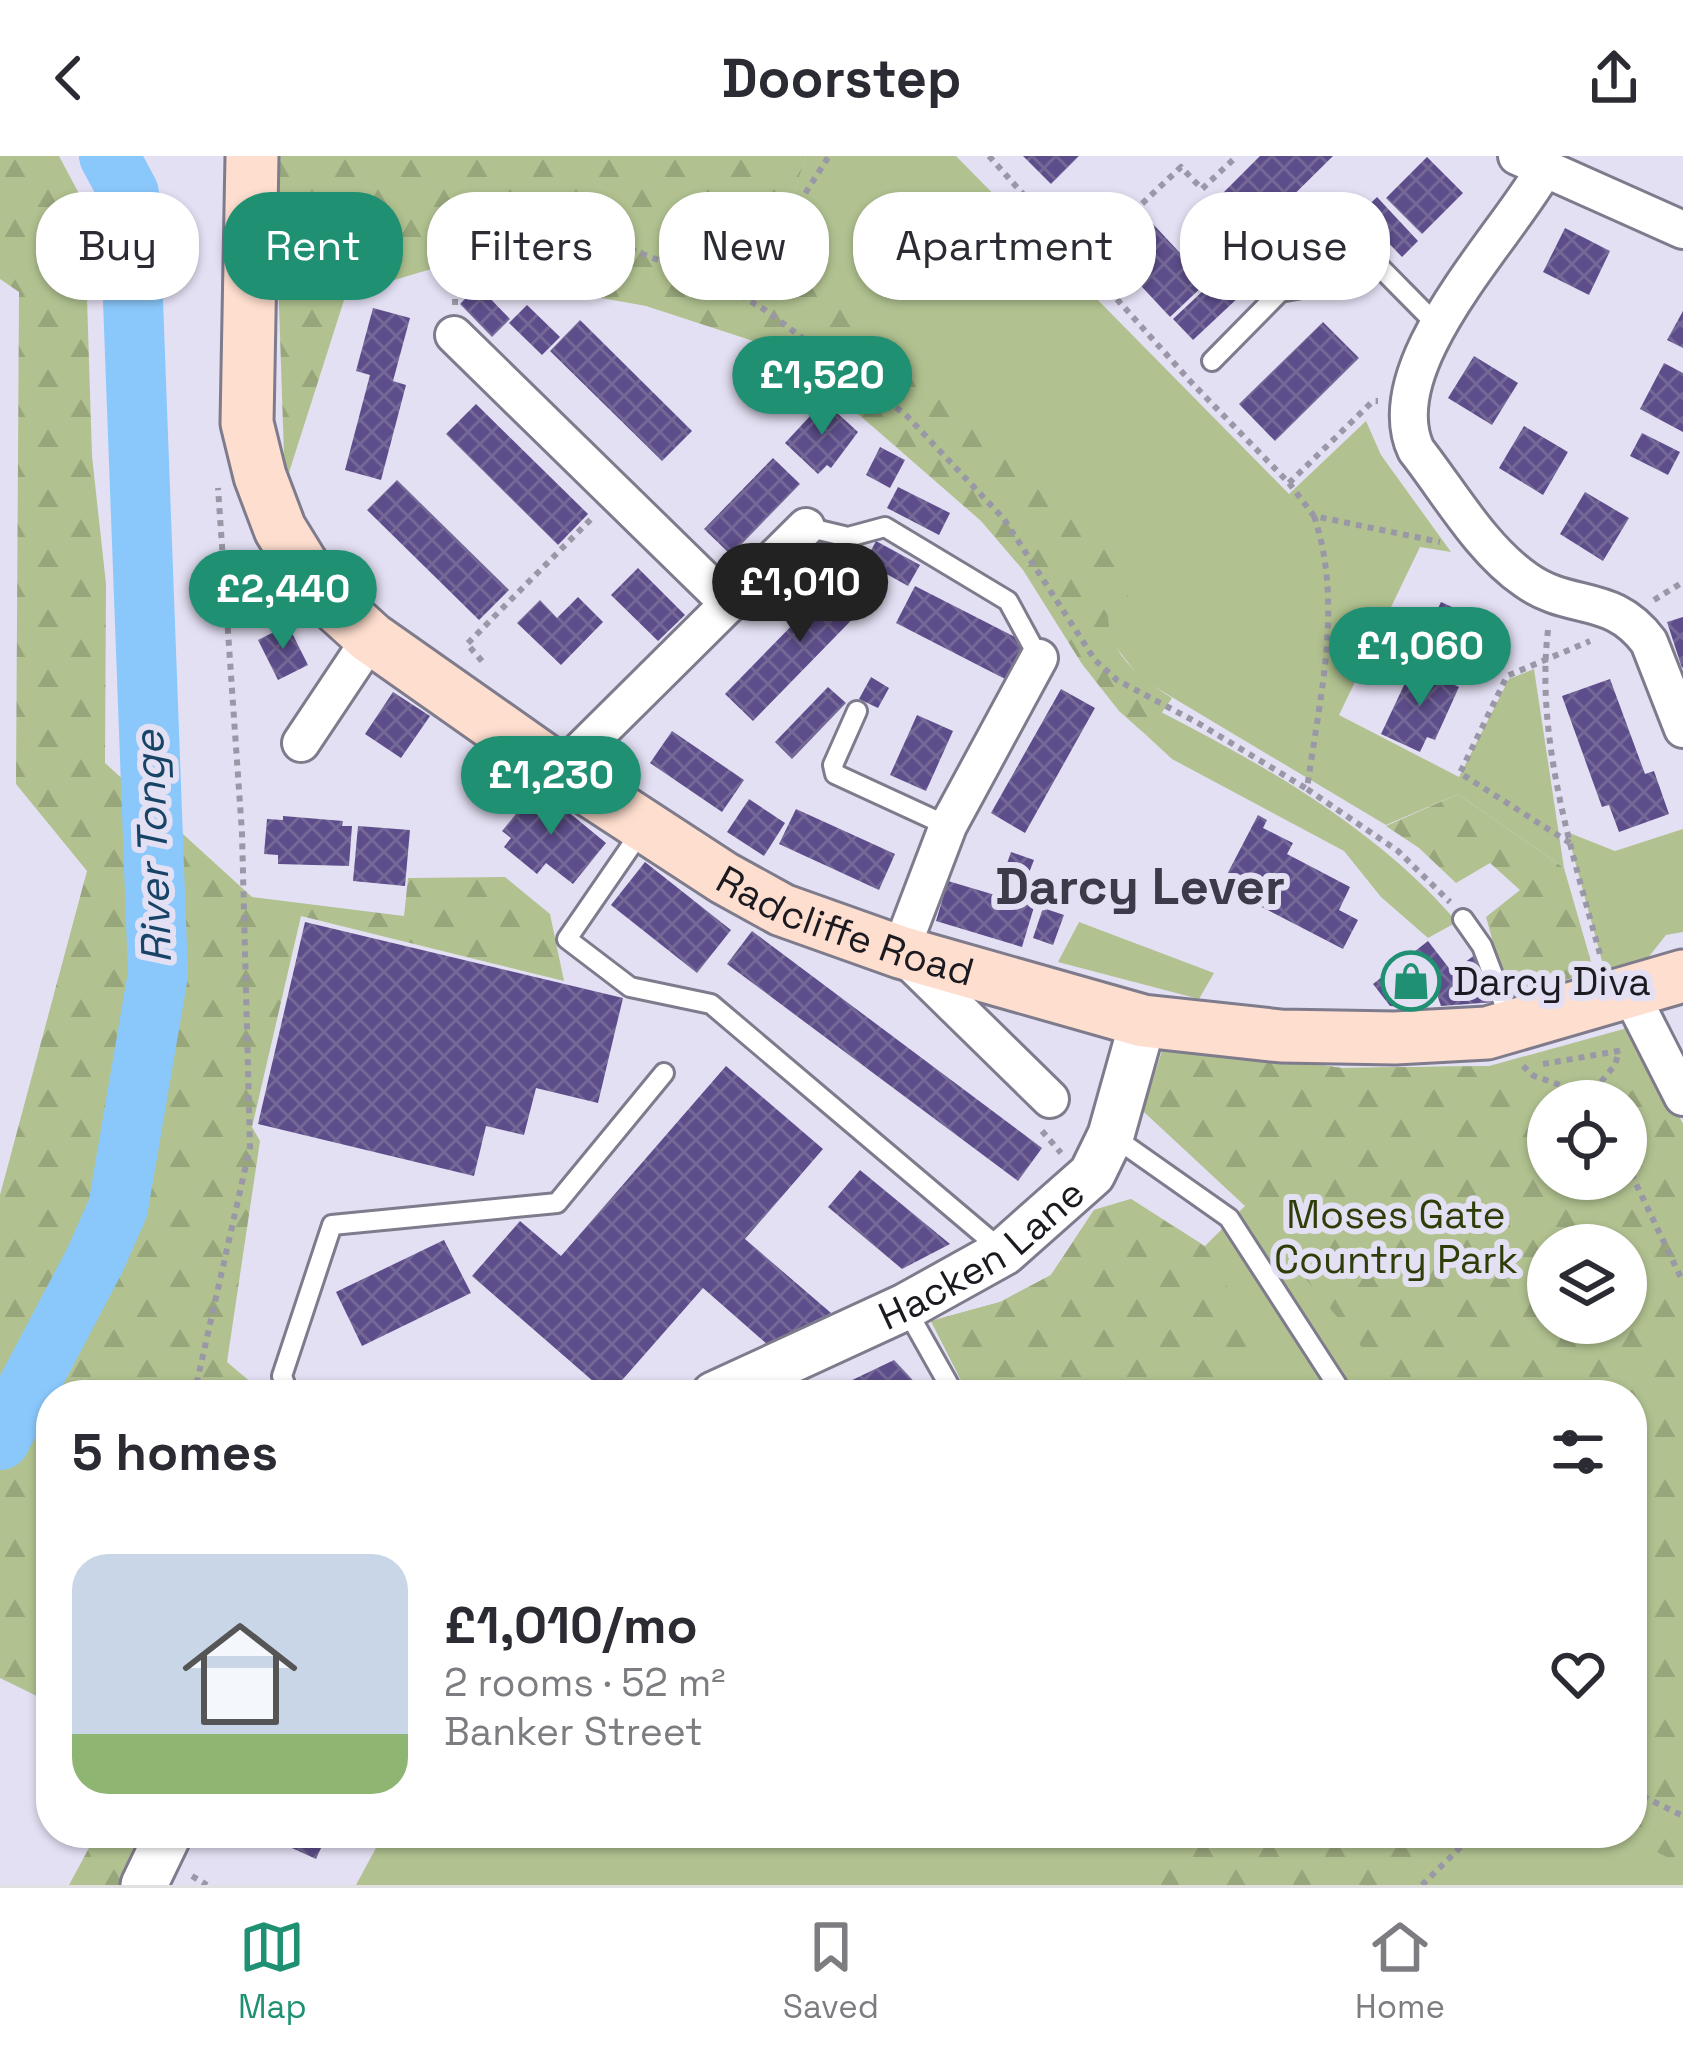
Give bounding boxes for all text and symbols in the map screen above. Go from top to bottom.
text: Doorstep [722,44,961,113]
icon: back [36,45,102,111]
icon: share [1581,45,1647,111]
chip: Buy [36,192,199,300]
chip: Rent [223,192,403,300]
chip: Filters [427,192,635,300]
chip: New [659,192,829,300]
chip: Apartment [853,192,1156,300]
chip: House [1180,192,1390,300]
pin: £1,520 [724,336,920,438]
text: £1,520 [759,350,885,399]
pin: £1,010 [702,543,898,645]
pin: £2,440 [185,550,381,652]
text: £1,010 [739,557,861,606]
text: £2,440 [216,564,350,613]
pin: £1,060 [1322,607,1518,709]
text: £1,060 [1356,621,1484,670]
water label: River Tonge [122,727,183,964]
pin: £1,230 [453,736,649,838]
text: £1,230 [488,750,614,799]
district label: Darcy Lever [995,854,1285,919]
street label: Radcliffe Road [708,855,979,997]
shop icon: Darcy Diva [1380,950,1442,1012]
place label: Darcy Diva [1453,957,1651,1006]
map controls [1527,1080,1647,1344]
button: locate [1527,1080,1647,1200]
street label: Hacken Lane [871,1169,1094,1341]
park label: Moses Gate Country Park [1274,1190,1518,1284]
button: layers [1527,1224,1647,1344]
icon: filters [1545,1419,1611,1485]
text: 5 homes [72,1420,278,1485]
text: £1,010/mo [444,1593,698,1658]
icon: home [168,1602,312,1746]
icon: heart [1545,1641,1611,1707]
text: 2 rooms · 52 m² [444,1658,726,1707]
text: Banker Street [444,1707,703,1756]
tab: Map [238,1914,307,2028]
tab: Saved [783,1914,879,2028]
tab: Home [1355,1914,1445,2028]

